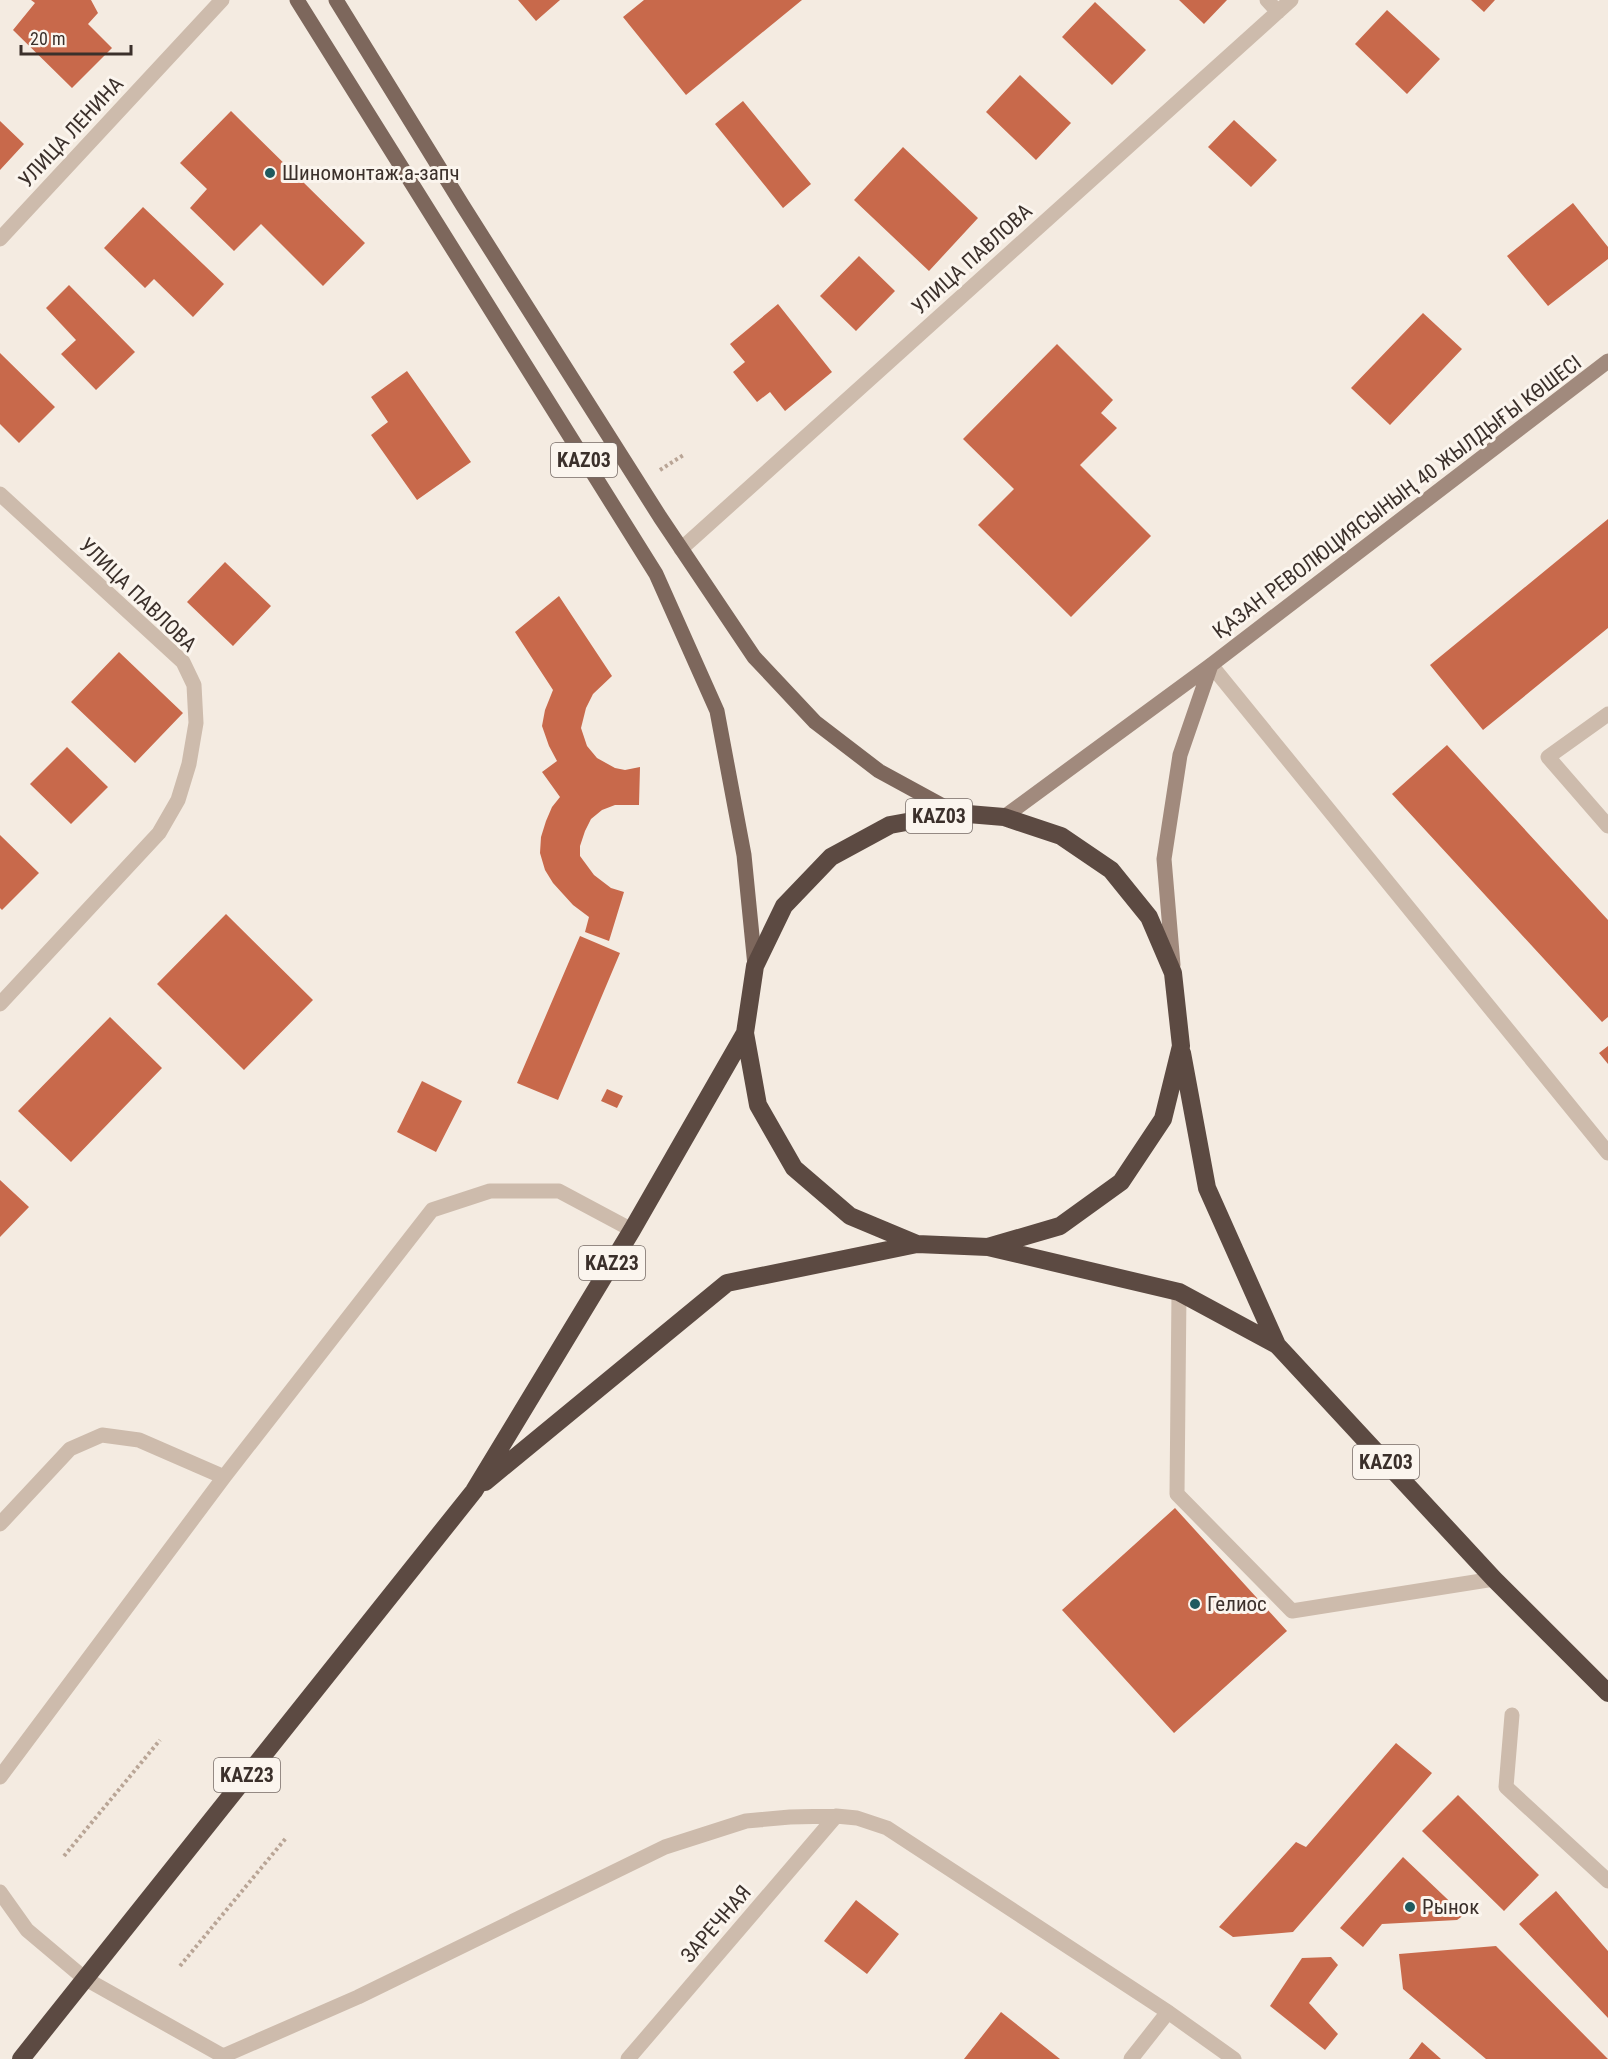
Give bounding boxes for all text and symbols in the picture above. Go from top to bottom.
scale bar [21,18,130,56]
text: 20 m [30,28,65,49]
street label: УЛИЦА ЛЕНИНА [14,72,128,192]
place label: Шиномонтаж.а-запч [282,161,460,185]
marker: Шиномонтаж.а-запч [263,166,277,180]
street label: УЛИЦА ПАВЛОВА [907,199,1037,319]
street label: ҚАЗАН РЕВОЛЮЦИЯСЫНЫҢ 40 ЖЫЛДЫҒЫ КӨШЕСІ [1208,350,1586,644]
road number: KАZ03 [551,443,617,477]
street label: УЛИЦА ПАВЛОВА [75,533,201,657]
road number: KАZ03 [906,799,972,833]
road number: KAZ23 [579,1246,645,1280]
road number: KАZ03 [1353,1445,1419,1479]
place label: Гелиос [1207,1592,1267,1616]
marker: Гелиос [1188,1597,1202,1611]
road number: KAZ23 [214,1758,280,1792]
street label: ЗАРЕЧНАЯ [676,1880,756,1968]
place label: Рынок [1422,1895,1479,1919]
marker: Рынок [1403,1900,1417,1914]

